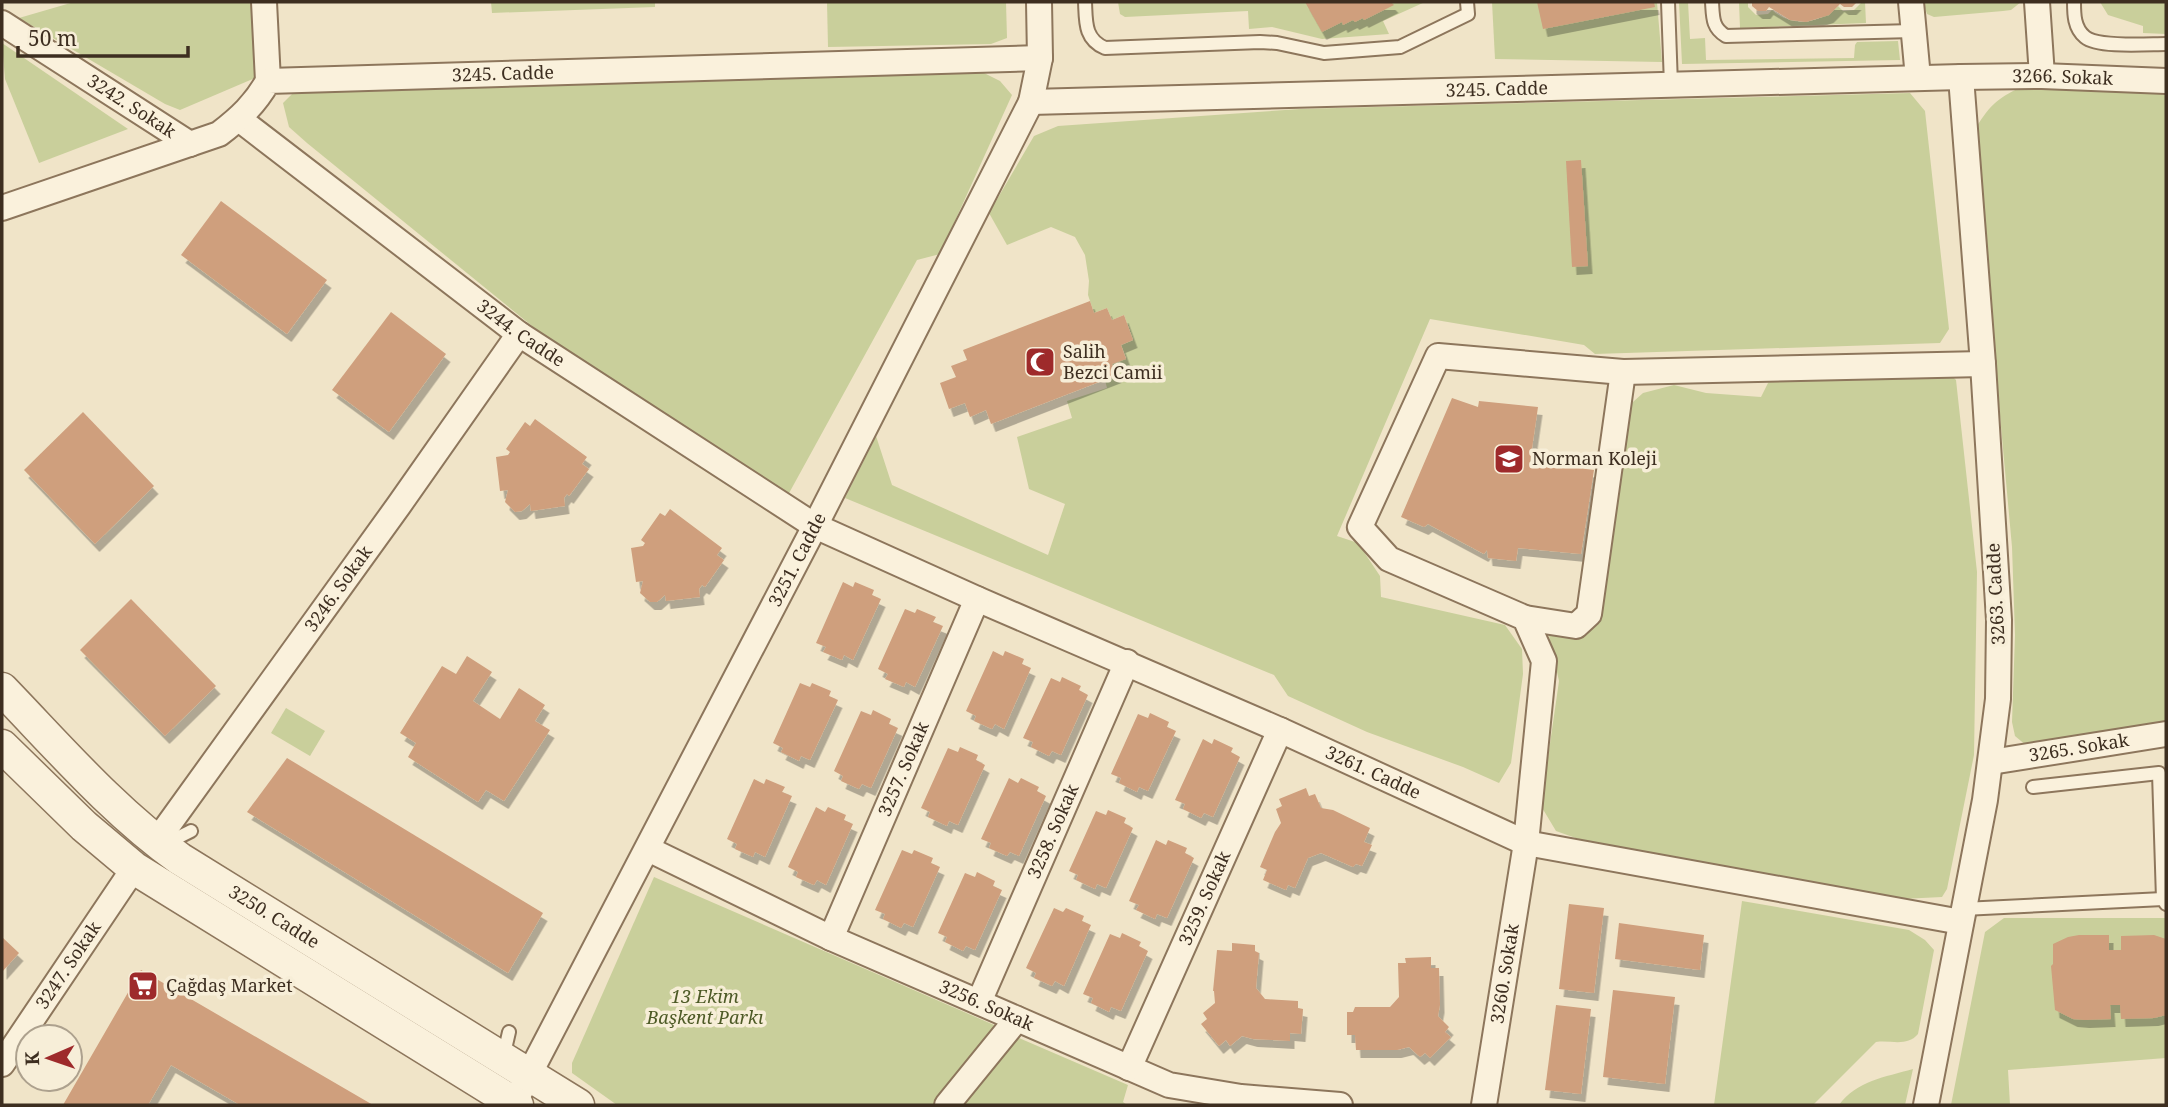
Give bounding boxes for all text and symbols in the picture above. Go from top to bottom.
scale bar [18,14,187,58]
text: 50 m [28,24,77,52]
street label: 3245. Cadde [451,59,554,87]
street label: 3266. Sokak [2012,63,2114,90]
street label: 3242. Sokak [83,68,181,143]
street label: 3245. Cadde [1445,75,1548,102]
street label: 3244. Cadde [472,293,570,372]
place label: Salih Bezci Camii [1063,339,1163,384]
mosque icon: Salih Bezci Camii [1023,345,1057,379]
school or university icon: Norman Koleji [1492,442,1526,476]
place label: Norman Koleji [1532,446,1657,470]
street label: 3251. Cadde [762,508,831,610]
street label: 3246. Sokak [298,540,377,636]
street label: 3263. Cadde [1980,542,2010,646]
street label: 3257. Sokak [872,717,934,820]
street label: 3265. Sokak [2027,727,2131,767]
street label: 3261. Cadde [1322,740,1425,804]
street label: 3258. Sokak [1021,780,1084,882]
street label: 3259. Sokak [1172,846,1236,949]
street label: 3250. Cadde [225,879,324,953]
street label: 3247. Sokak [30,916,106,1013]
street label: 3260. Sokak [1484,921,1524,1025]
supermarket icon: Çağdaş Market [126,969,160,1003]
place label: Çağdaş Market [166,973,293,997]
street label: 3256. Sokak [936,974,1038,1036]
park label: 13 Ekim Başkent Parkı [645,984,764,1029]
north arrow [14,1023,84,1093]
text: K [19,1051,45,1066]

